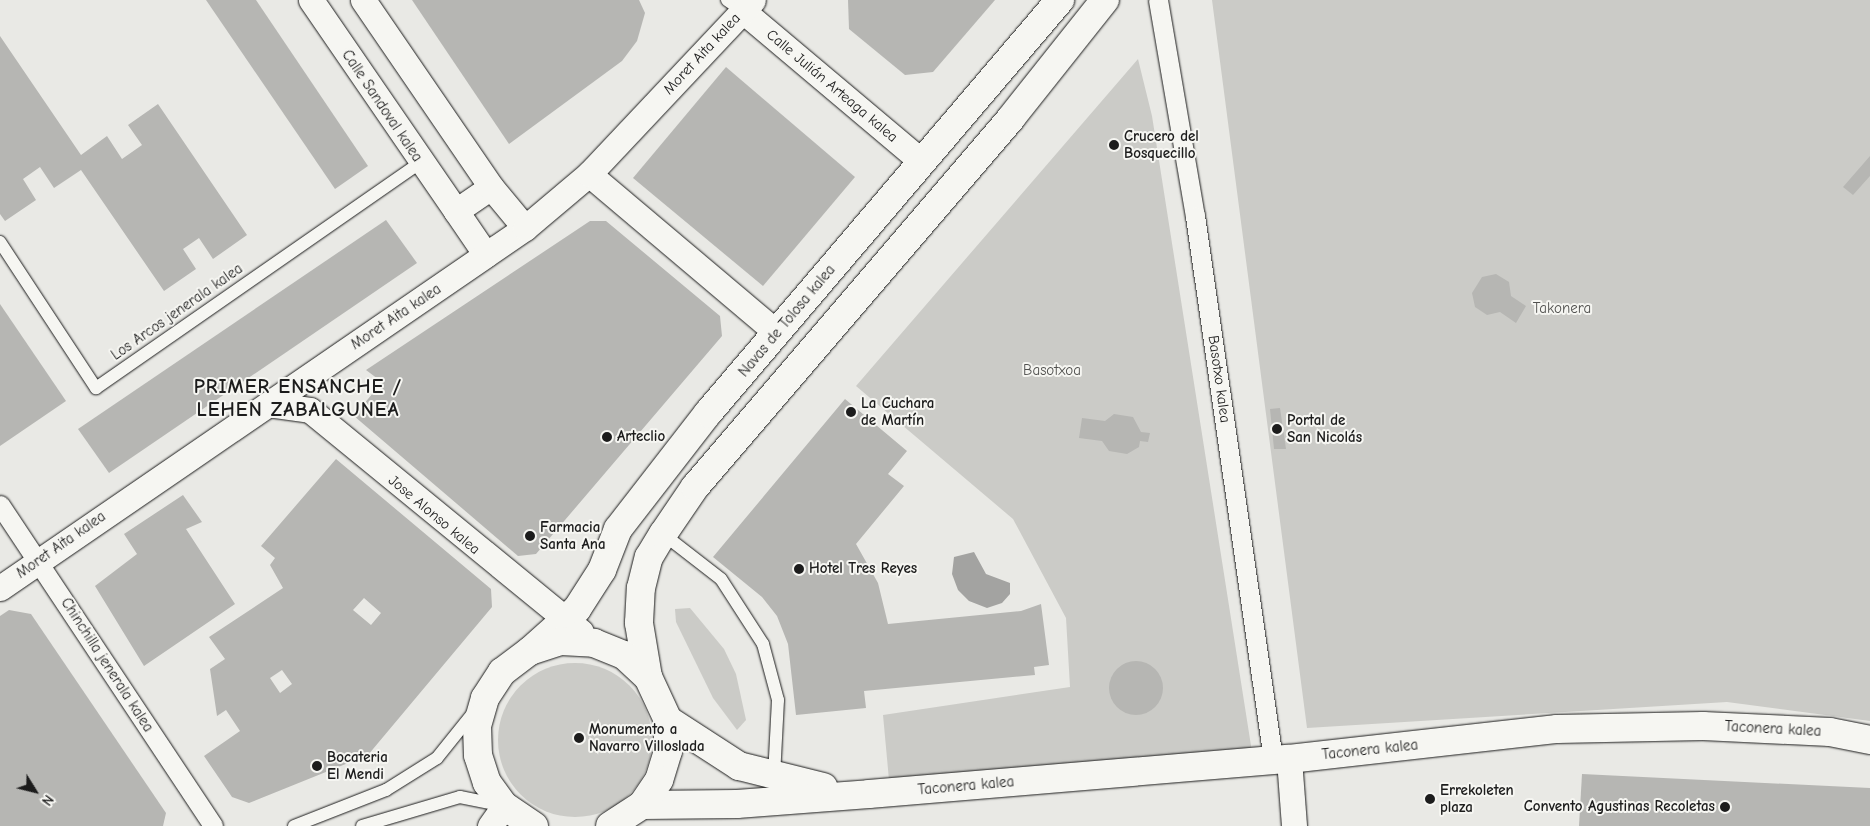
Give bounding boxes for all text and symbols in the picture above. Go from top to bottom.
street label: Moret Aita kalea [660,9,744,99]
street label: Calle Julián Arteaga kalea [763,26,901,146]
street label: Calle Sandoval kalea [338,47,426,165]
place label: Crucero del Bosquecillo [1124,127,1199,162]
marker: Crucero del Bosquecillo [1108,139,1120,151]
street label: Los Arcos jenerala kalea [108,260,246,364]
street label: Navas de Tolosa kalea [735,261,839,381]
street label: Moret Aita kalea [347,280,445,354]
park label: Takonera [1533,300,1591,318]
street label: Basotxo kalea [1204,334,1234,424]
park label: Basotxoa [1023,362,1081,380]
district label: PRIMER ENSANCHE / LEHEN ZABALGUNEA [192,374,404,421]
place label: La Cuchara de Martín [861,394,934,429]
marker: La Cuchara de Martín [845,406,857,418]
place label: Portal de San Nicolás [1287,411,1362,446]
marker: Portal de San Nicolás [1271,423,1283,435]
place label: Arteclio [617,428,665,446]
marker: Arteclio [601,431,613,443]
street label: Jose Alonso kalea [385,471,483,559]
street label: Moret Aita kalea [13,508,109,582]
place label: Farmacia Santa Ana [540,518,606,553]
marker: Farmacia Santa Ana [524,530,536,542]
place label: Hotel Tres Reyes [809,560,917,578]
marker: Hotel Tres Reyes [793,563,805,575]
street label: Chinchilla jenerala kalea [57,594,157,736]
street label: Taconera kalea [1724,717,1822,741]
place label: Monumento a Navarro Villoslada [589,720,705,755]
marker: Monumento a Navarro Villoslada [573,732,585,744]
street label: Taconera kalea [1321,736,1419,764]
place label: Bocateria El Mendi [327,748,388,783]
marker: Bocateria El Mendi [311,760,323,772]
north arrow [10,766,60,816]
street label: Taconera kalea [917,773,1015,799]
place label: Errekoleten plaza [1440,781,1514,816]
text: N [38,791,57,809]
marker: Errekoleten plaza [1424,793,1436,805]
place label: Convento Agustinas Recoletas [1524,798,1715,816]
marker: Convento Agustinas Recoletas [1719,801,1731,813]

